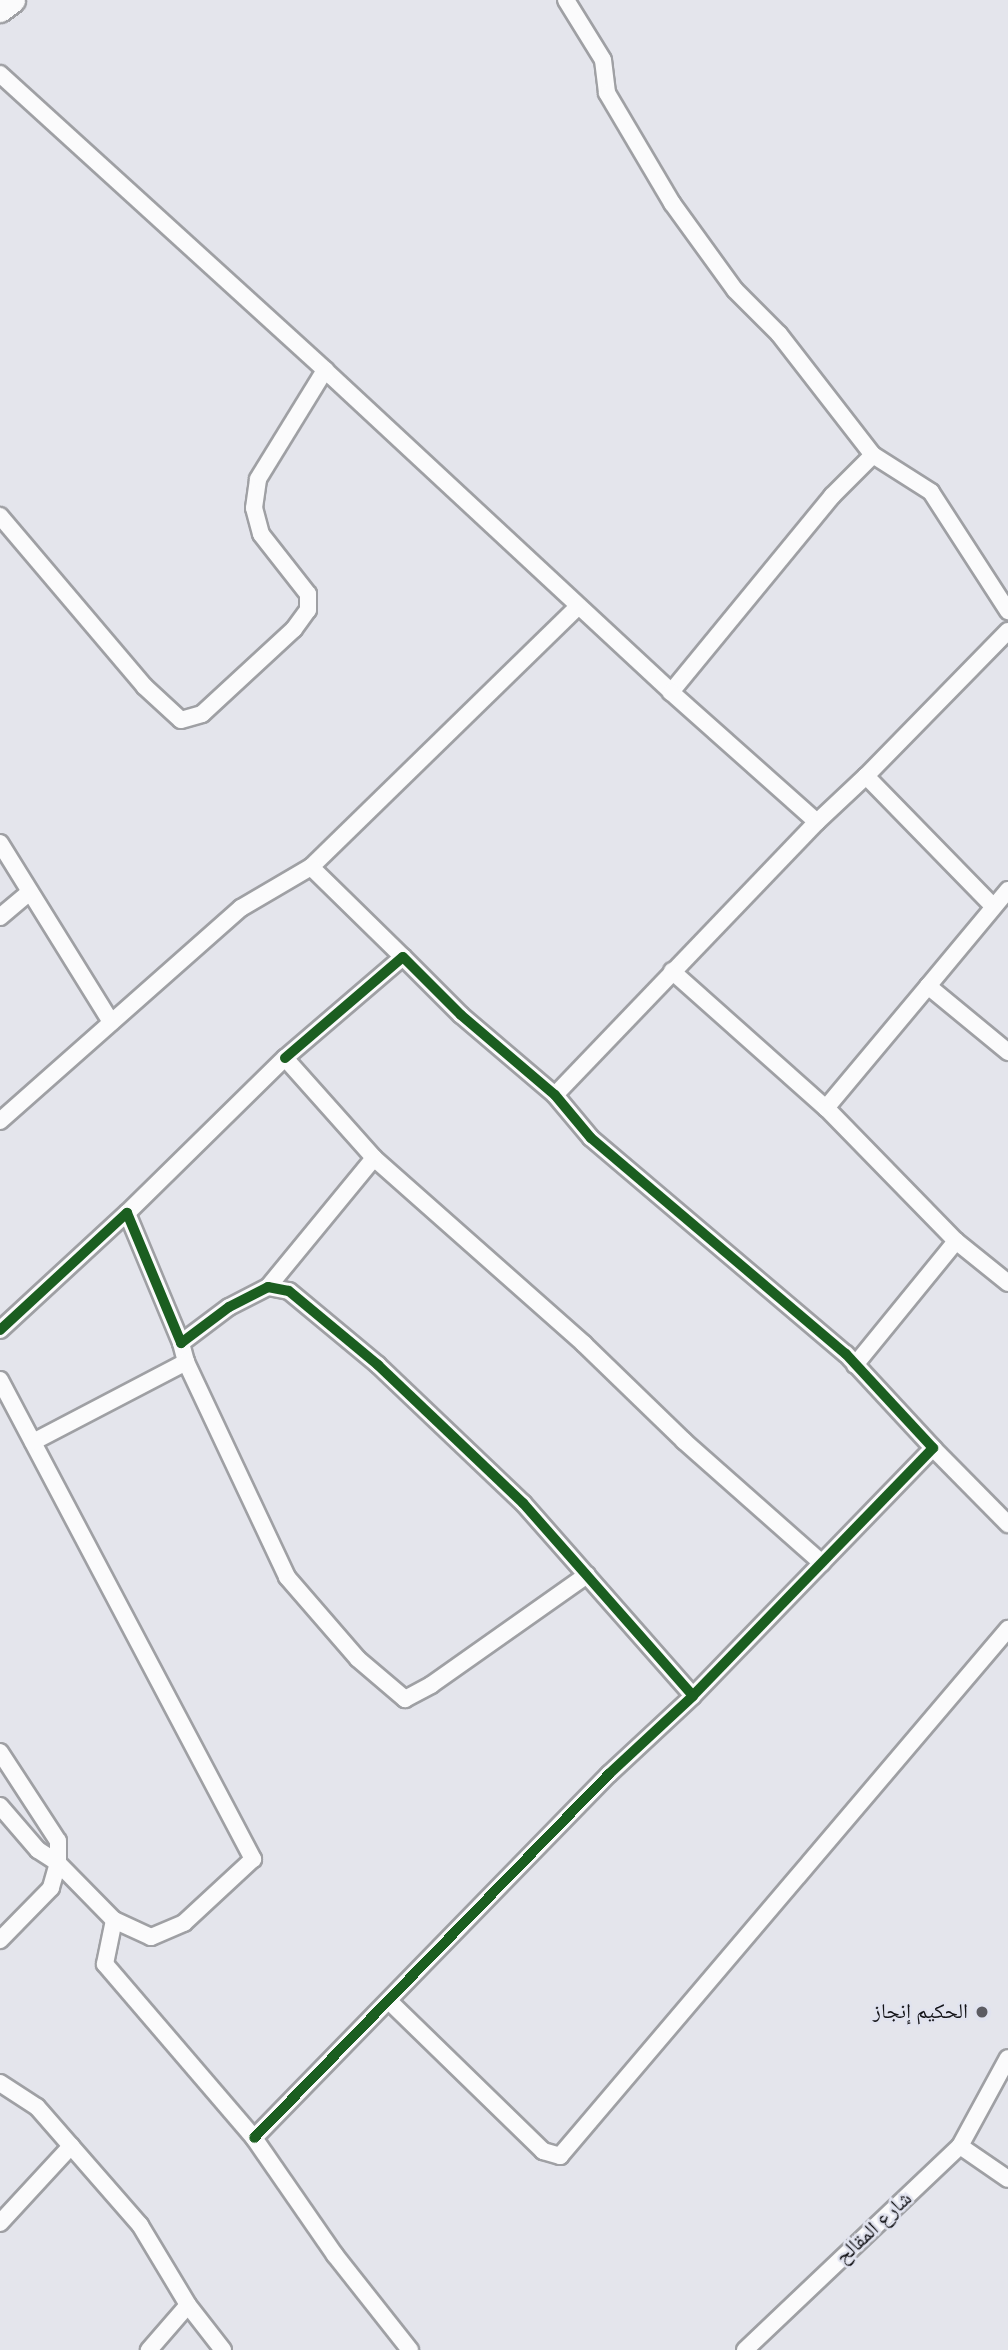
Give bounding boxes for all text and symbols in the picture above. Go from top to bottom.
place label: الحكيم إنجاز [873,1999,968,2025]
marker: الحكيم إنجاز [974,2004,990,2020]
street label: شارع المقالح [831,2186,917,2270]

